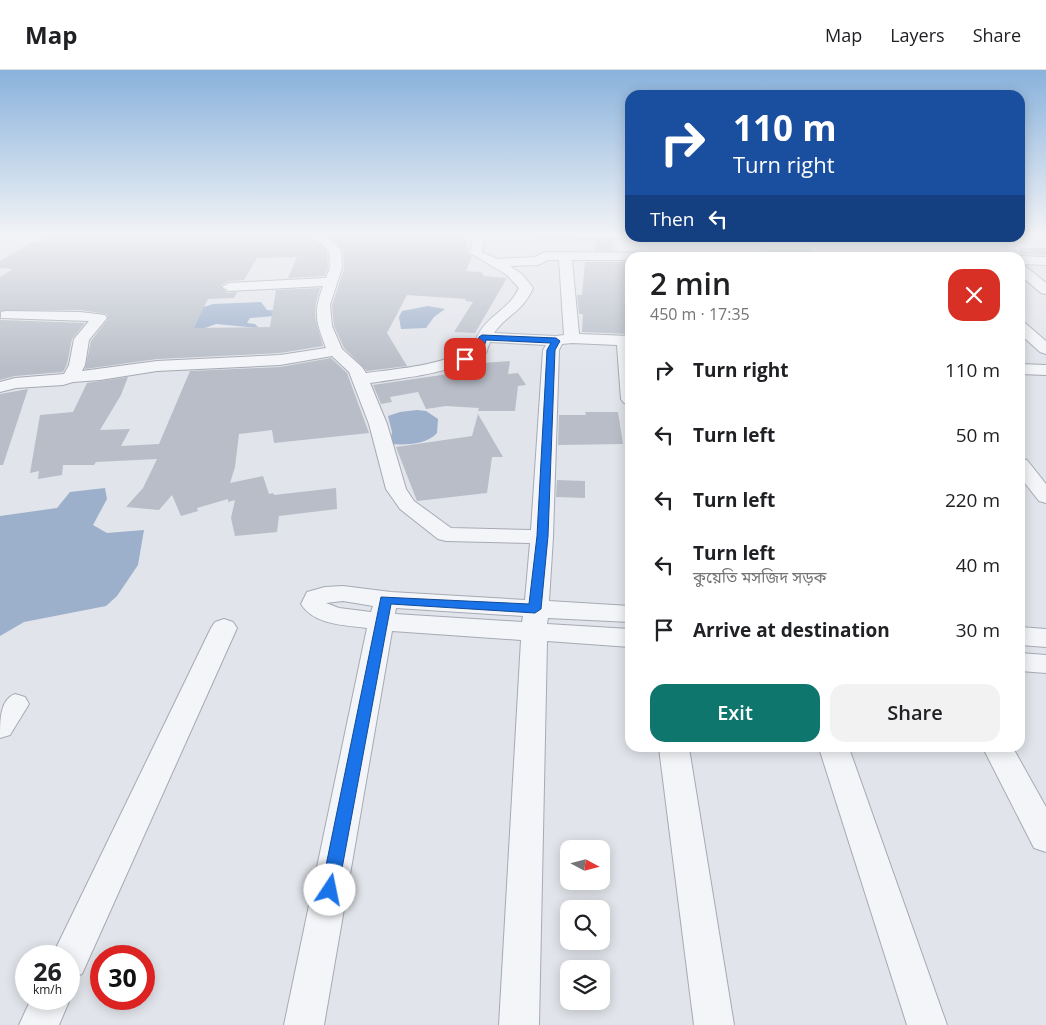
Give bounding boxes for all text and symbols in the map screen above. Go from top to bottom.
text: Map [25,18,77,51]
text: Map [825,23,862,47]
text: Layers [890,23,945,47]
text: Share [973,23,1021,47]
text: 110 m [733,104,837,151]
icon: right [650,110,715,175]
text: Turn right [733,149,835,179]
icon: left [704,205,732,233]
text: Then [650,206,694,232]
text: 2 min [650,263,731,304]
button: close [948,269,1000,321]
text: 450 m · 17:35 [650,303,750,325]
pin [444,338,486,380]
icon: arrive [451,345,479,373]
icon: right [650,356,678,384]
text: Turn right [693,357,788,383]
text: 110 m [945,357,1000,383]
icon: left [650,421,678,449]
text: Turn left [693,422,775,448]
text: 50 m [956,422,1000,448]
icon: left [650,486,678,514]
text: Turn left [693,487,775,513]
text: 220 m [945,487,1000,513]
text: Turn left [693,540,775,566]
icon: left [650,551,678,579]
text: 40 m [956,552,1000,578]
text: কুয়েতি মসজিদ সড়ক [693,566,827,588]
icon: arrive [650,616,678,644]
text: Arrive at destination [693,617,890,643]
text: 30 m [956,617,1000,643]
button: Exit [650,684,820,742]
button: Share [830,684,1000,742]
north arrow [560,840,610,890]
map controls [560,840,610,1010]
position arrow [303,863,355,915]
button: search [560,900,610,950]
speed limit sign: 30 [90,945,155,1010]
text: 26 [33,954,62,988]
button: layers [560,960,610,1010]
text: km/h [33,981,62,998]

